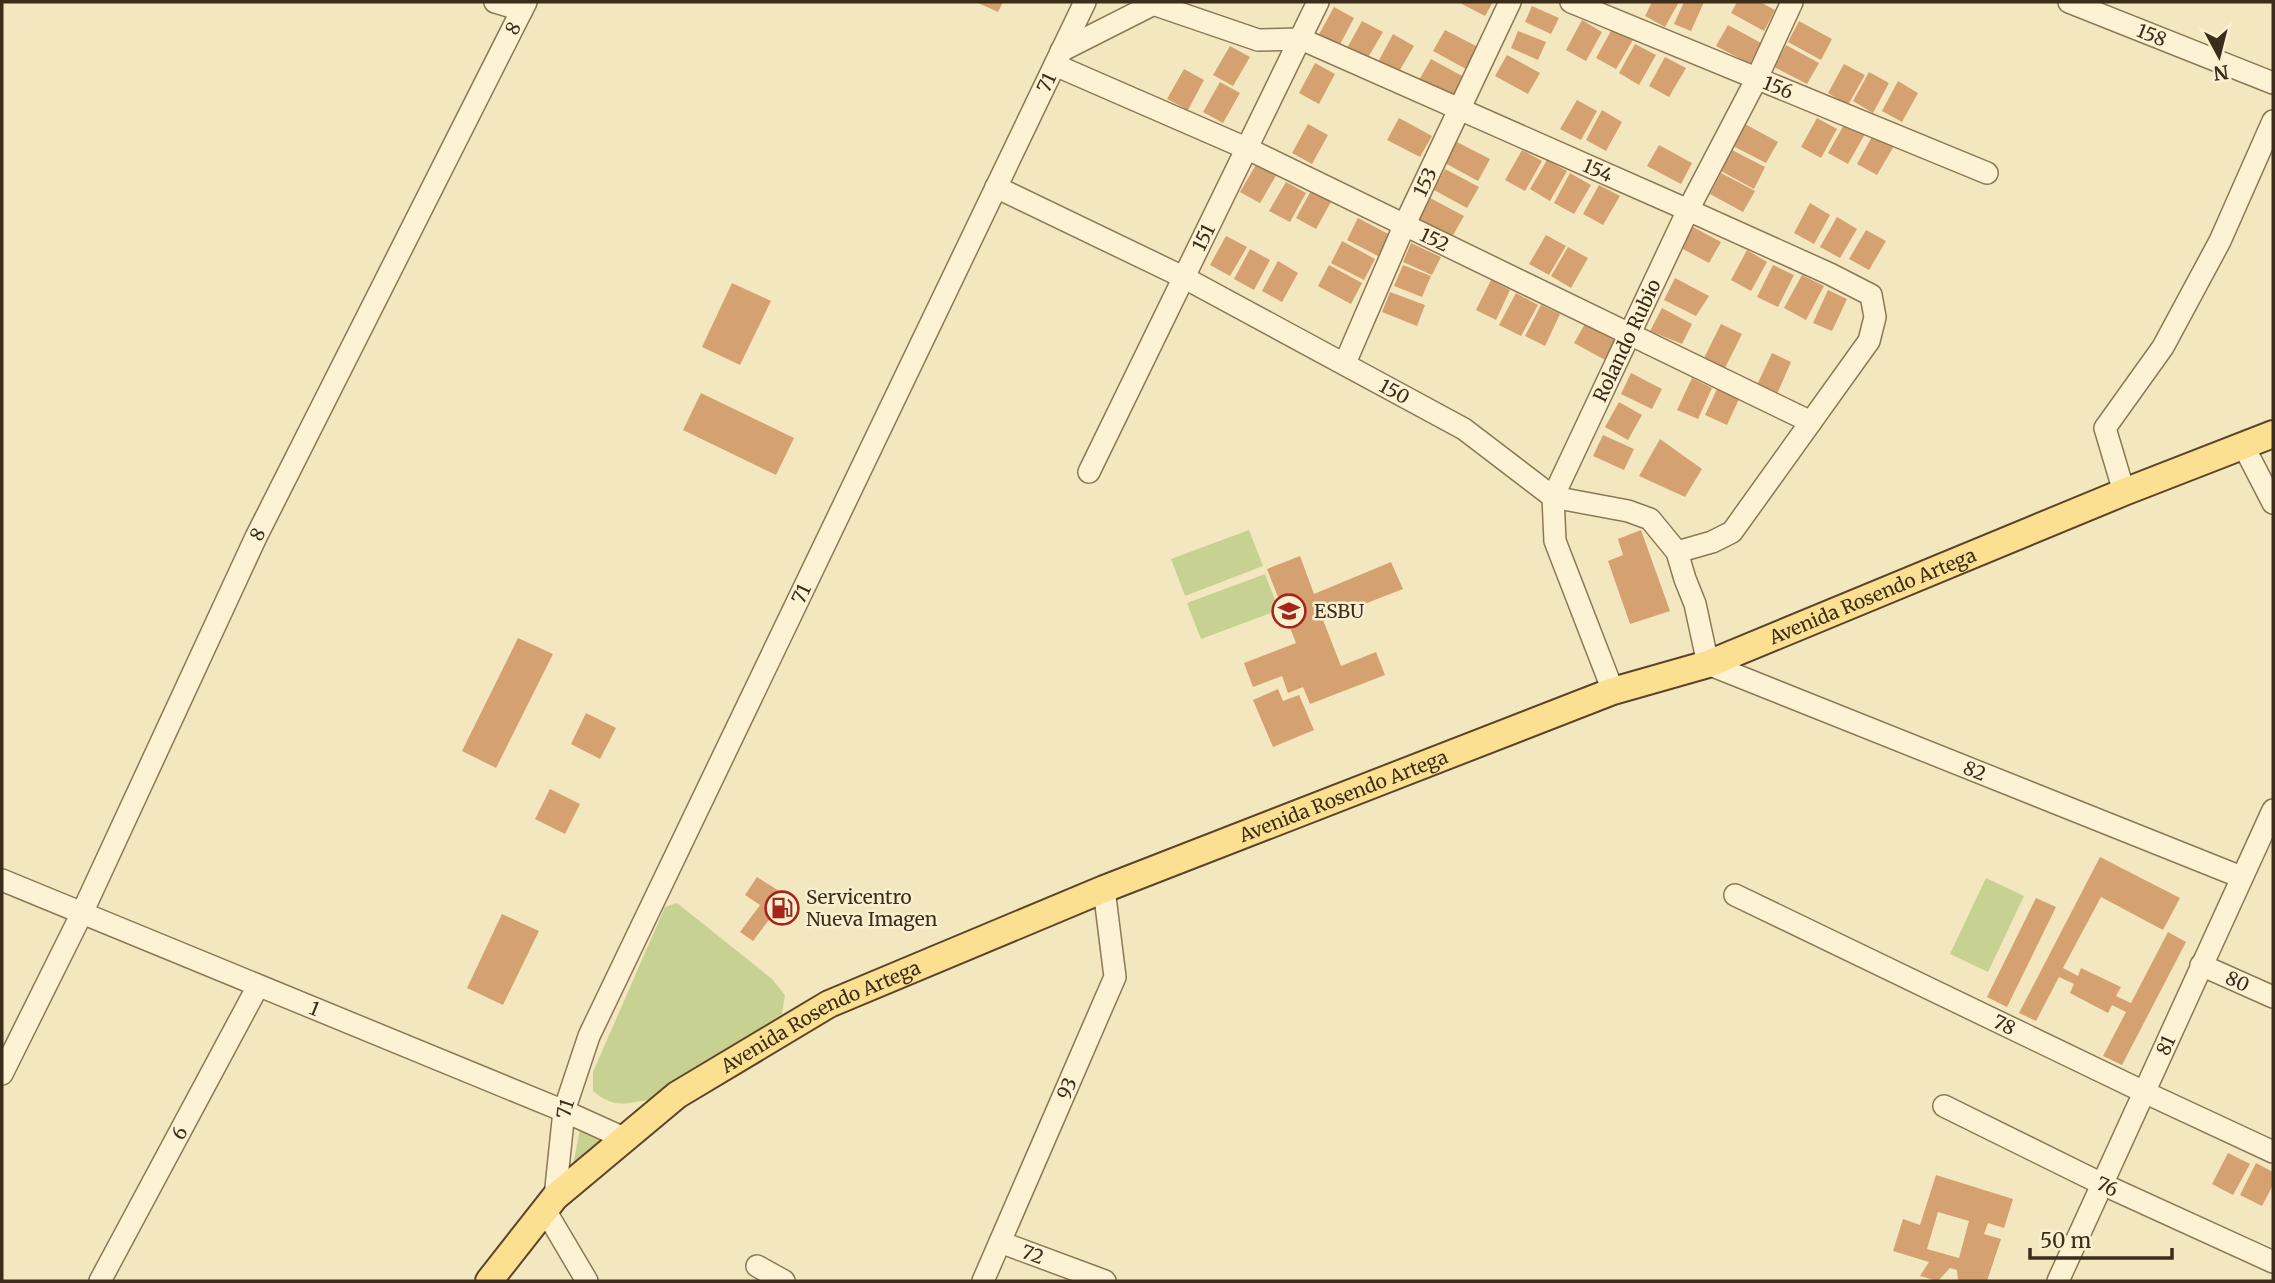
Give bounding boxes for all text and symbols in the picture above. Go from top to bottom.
street label: 8 [500,18,526,39]
street label: 158 [2133,18,2170,52]
north arrow [2184,21,2254,91]
text: N [2212,60,2230,86]
street label: 71 [1031,68,1061,96]
street label: 156 [1760,70,1797,104]
street label: 154 [1579,153,1617,187]
street label: 153 [1408,164,1442,200]
street label: 151 [1187,220,1220,255]
street label: 152 [1416,222,1453,257]
street label: Rolando Rubio [1588,275,1666,406]
street label: 150 [1375,373,1414,409]
street label: 8 [244,524,271,545]
street label: Avenida Rosendo Artega [1765,543,1980,650]
street label: 71 [786,580,816,608]
school or university icon: ESBU [1270,592,1308,630]
place label: ESBU [1314,599,1364,623]
street label: Avenida Rosendo Artega [1235,744,1451,848]
street label: 82 [1960,755,1989,786]
place label: Servicentro Nueva Imagen [806,885,938,931]
fuel station icon: Servicentro Nueva Imagen [763,889,801,927]
street label: Avenida Rosendo Artega [716,955,924,1078]
street label: 80 [2222,966,2253,997]
street label: 1 [306,996,324,1021]
street label: 78 [1989,1009,2019,1040]
street label: 81 [2151,1031,2181,1059]
street label: 93 [1051,1074,1082,1103]
street label: 71 [551,1095,579,1119]
street label: 6 [166,1122,193,1144]
street label: 76 [2093,1171,2122,1202]
scale bar [2030,1216,2172,1260]
text: 50 m [2040,1227,2091,1254]
street label: 72 [1018,1239,1047,1269]

